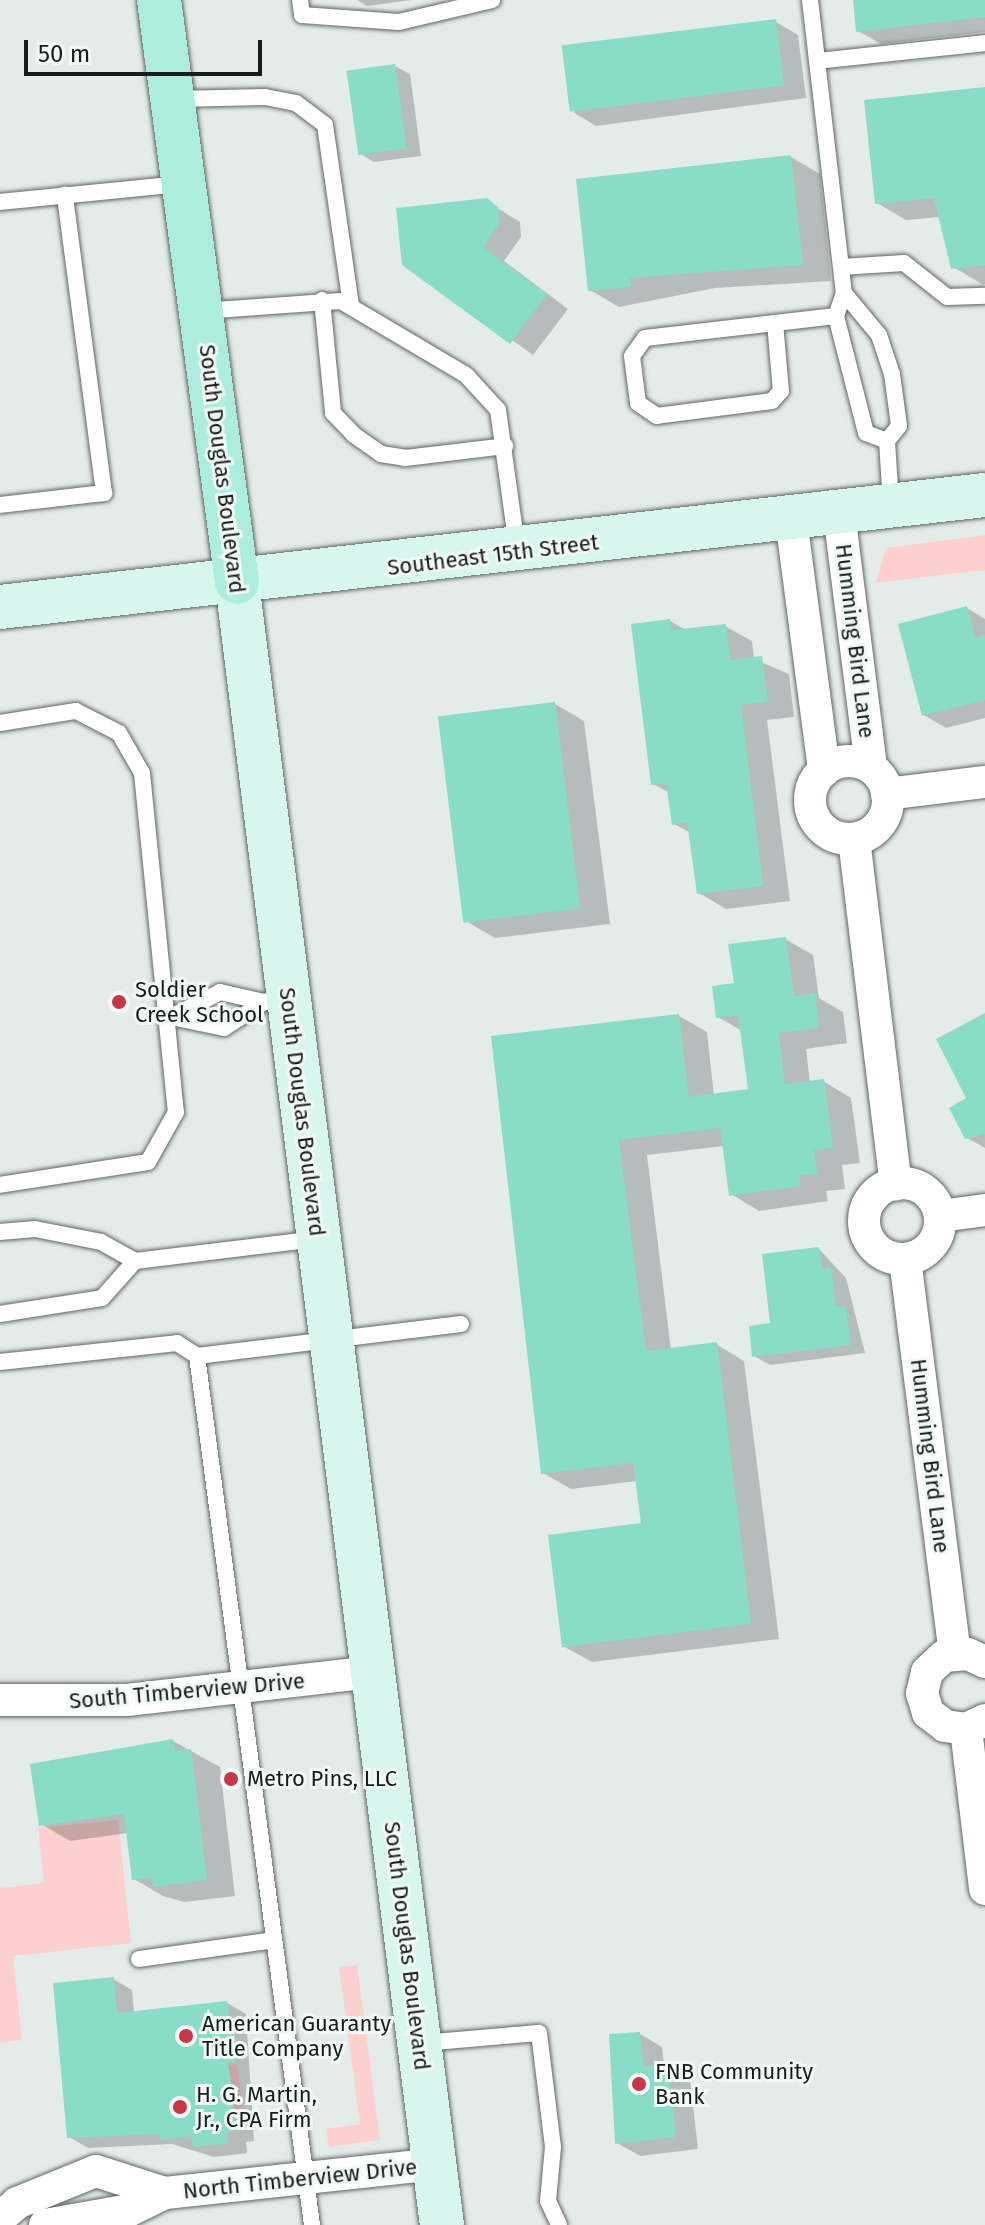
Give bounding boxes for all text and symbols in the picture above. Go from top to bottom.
scale bar [28,24,266,74]
text: 50 m [38,40,90,68]
street label: South Douglas Boulevard [194,343,250,595]
street label: Southeast 15th Street [386,529,600,581]
street label: Humming Bird Lane [830,542,880,740]
place label: Soldier Creek School [135,976,263,1028]
street label: South Douglas Boulevard [274,986,330,1238]
marker: Soldier Creek School [110,993,128,1011]
street label: Humming Bird Lane [905,1357,955,1555]
street label: South Timberview Drive [68,1668,306,1714]
place label: Metro Pins, LLC [247,1766,397,1792]
marker: Metro Pins, LLC [222,1770,240,1788]
street label: South Douglas Boulevard [379,1820,435,2072]
place label: American Guaranty Title Company [202,2010,391,2062]
marker: American Guaranty Title Company [177,2027,195,2045]
place label: FNB Community Bank [655,2058,813,2110]
marker: FNB Community Bank [630,2075,648,2093]
place label: H. G. Martin, Jr., CPA Firm [196,2081,317,2132]
marker: H. G. Martin, Jr., CPA Firm [171,2098,189,2116]
street label: North Timberview Drive [182,2154,418,2204]

